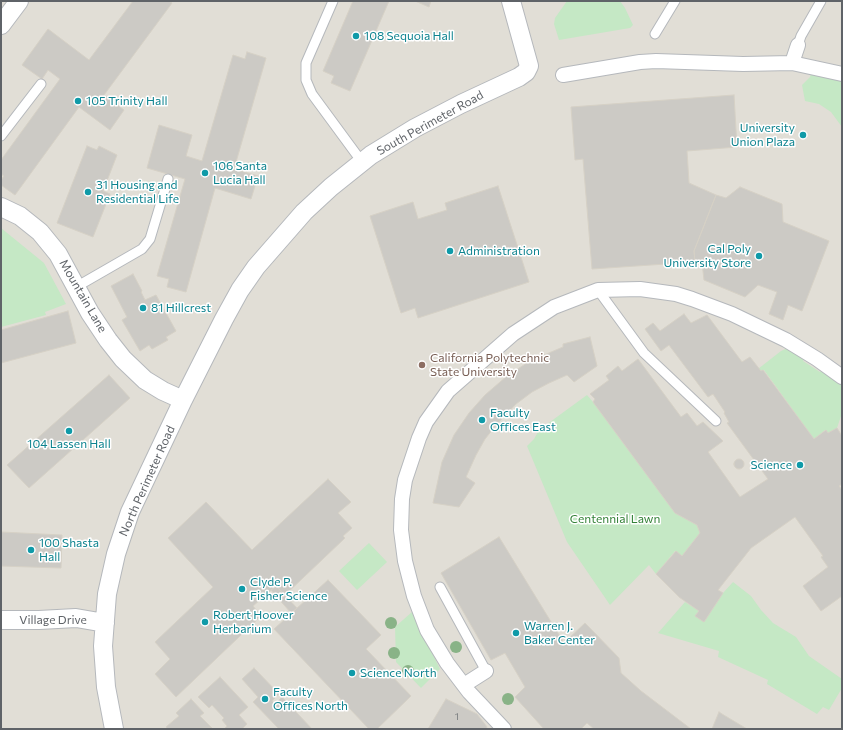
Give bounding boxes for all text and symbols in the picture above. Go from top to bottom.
place label: 108 Sequoia Hall [364,29,454,43]
marker: 108 Sequoia Hall [351,31,361,41]
street label: South Perimeter Road [374,88,486,158]
place label: 105 Trinity Hall [86,94,167,108]
marker: 105 Trinity Hall [73,96,83,106]
place label: University Union Plaza [731,121,795,149]
marker: University Union Plaza [798,130,808,140]
place label: 106 Santa Lucia Hall [213,159,267,187]
marker: 106 Santa Lucia Hall [200,168,210,178]
place label: 31 Housing and Residential Life [96,178,179,206]
marker: 31 Housing and Residential Life [83,187,93,197]
place label: Cal Poly University Store [664,242,751,270]
place label: Administration [458,244,540,258]
marker: Administration [445,246,455,256]
marker: Cal Poly University Store [754,251,764,261]
street label: Mountain Lane [56,257,110,335]
place label: 81 Hillcrest [151,301,211,315]
marker: 81 Hillcrest [138,303,148,313]
place label: California Polytechnic State University [430,351,549,379]
marker: California Polytechnic State University [417,360,427,370]
place label: Faculty Offices East [490,406,556,434]
marker: Faculty Offices East [477,415,487,425]
street label: North Perimeter Road [116,423,178,539]
marker: 104 Lassen Hall [64,426,74,436]
place label: 104 Lassen Hall [27,437,111,451]
place label: Science [750,458,792,472]
marker: Science [795,460,805,470]
park label: Centennial Lawn [570,512,660,526]
place label: 100 Shasta Hall [39,536,99,564]
marker: 100 Shasta Hall [26,545,36,555]
place label: Clyde P. Fisher Science [250,575,327,603]
marker: Clyde P. Fisher Science [237,584,247,594]
place label: Robert Hoover Herbarium [213,608,293,636]
street label: Village Drive [19,613,87,627]
marker: Robert Hoover Herbarium [200,617,210,627]
place label: Warren J. Baker Center [524,619,595,647]
marker: Warren J. Baker Center [511,628,521,638]
place label: Science North [360,666,437,680]
marker: Science North [347,668,357,678]
place label: Faculty Offices North [273,685,348,713]
marker: Faculty Offices North [260,694,270,704]
house number: 1 [455,711,459,723]

